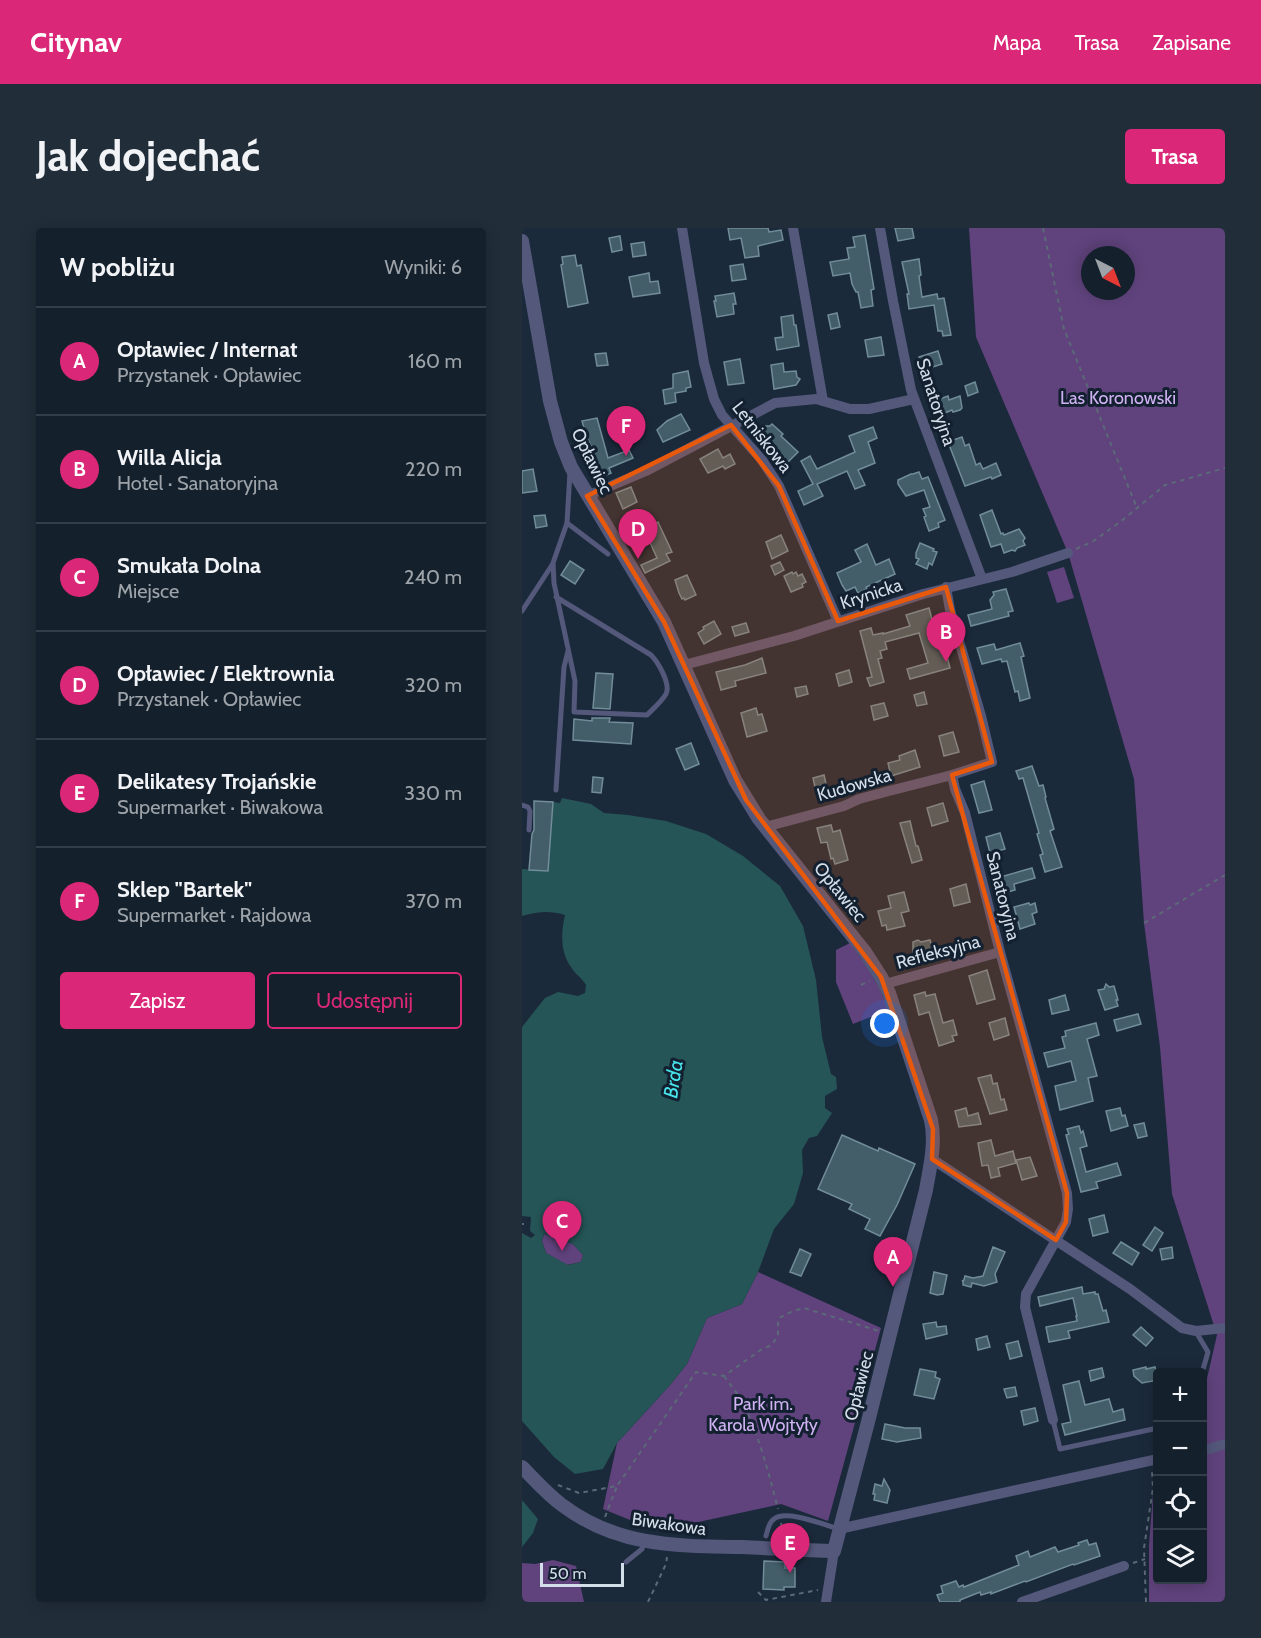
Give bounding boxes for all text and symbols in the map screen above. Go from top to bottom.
text: Citynav [30,25,122,59]
text: Mapa [993,30,1041,55]
text: Trasa [1074,30,1119,55]
text: Zapisane [1152,30,1231,55]
button: Trasa [1125,129,1225,184]
text: Jak dojechać [36,130,260,182]
north arrow [1081,246,1135,300]
text: W pobliżu [60,251,175,283]
text: Wyniki: 6 [385,255,462,279]
text: Opławiec / Internat [117,336,298,363]
text: A [73,349,86,373]
text: 160 m [408,349,462,373]
street label: Sanatoryjna [911,355,961,449]
text: Przystanek · Opławiec [117,363,301,387]
park label: Las Koronowski [1060,387,1176,409]
street label: Letniskowa [727,397,797,477]
pin: F [606,406,646,456]
street label: Opławiec [567,424,617,498]
text: Willa Alicja [117,444,222,471]
text: B [73,457,86,481]
text: 220 m [405,457,462,481]
text: Hotel · Sanatoryjna [117,471,278,495]
pin: D [618,510,658,559]
text: Smukała Dolna [117,552,261,579]
text: C [73,565,86,589]
text: 240 m [404,565,462,589]
street label: Krynicka [837,574,905,614]
text: Miejsce [117,579,179,603]
pin: B [926,612,966,662]
text: Opławiec / Elektrownia [117,660,334,687]
text: D [72,673,87,697]
text: 320 m [405,673,462,697]
text: Przystanek · Opławiec [117,687,301,711]
street label: Kudowska [814,764,894,806]
text: Delikatesy Trojańskie [117,768,316,795]
text: E [74,781,85,805]
text: 330 m [404,781,462,805]
text: Supermarket · Biwakowa [117,795,323,819]
street label: Sanatoryjna [981,849,1025,943]
street label: Opławiec [809,858,871,926]
text: Sklep "Bartek" [117,876,252,903]
text: F [74,889,85,913]
text: 370 m [405,889,462,913]
text: Supermarket · Rajdowa [117,903,311,927]
street label: Refleksyjna [894,930,983,974]
button: Zapisz [60,972,255,1029]
button: Udostępnij [267,972,462,1029]
your location [870,1009,899,1038]
water label: Brda [658,1058,688,1100]
pin: C [542,1202,582,1251]
pin: A [874,1238,913,1287]
street label: Opławiec [840,1349,878,1423]
map controls [1153,1368,1207,1584]
button: + [1153,1368,1207,1422]
park label: Park im. Karola Wojtyły [708,1393,818,1436]
button: − [1153,1422,1207,1476]
button: locate [1153,1476,1207,1530]
street label: Biwakowa [630,1508,708,1540]
pin: E [770,1524,810,1573]
button: layers [1153,1530,1207,1584]
scale bar [540,1560,624,1588]
text: 50 m [549,1564,586,1583]

